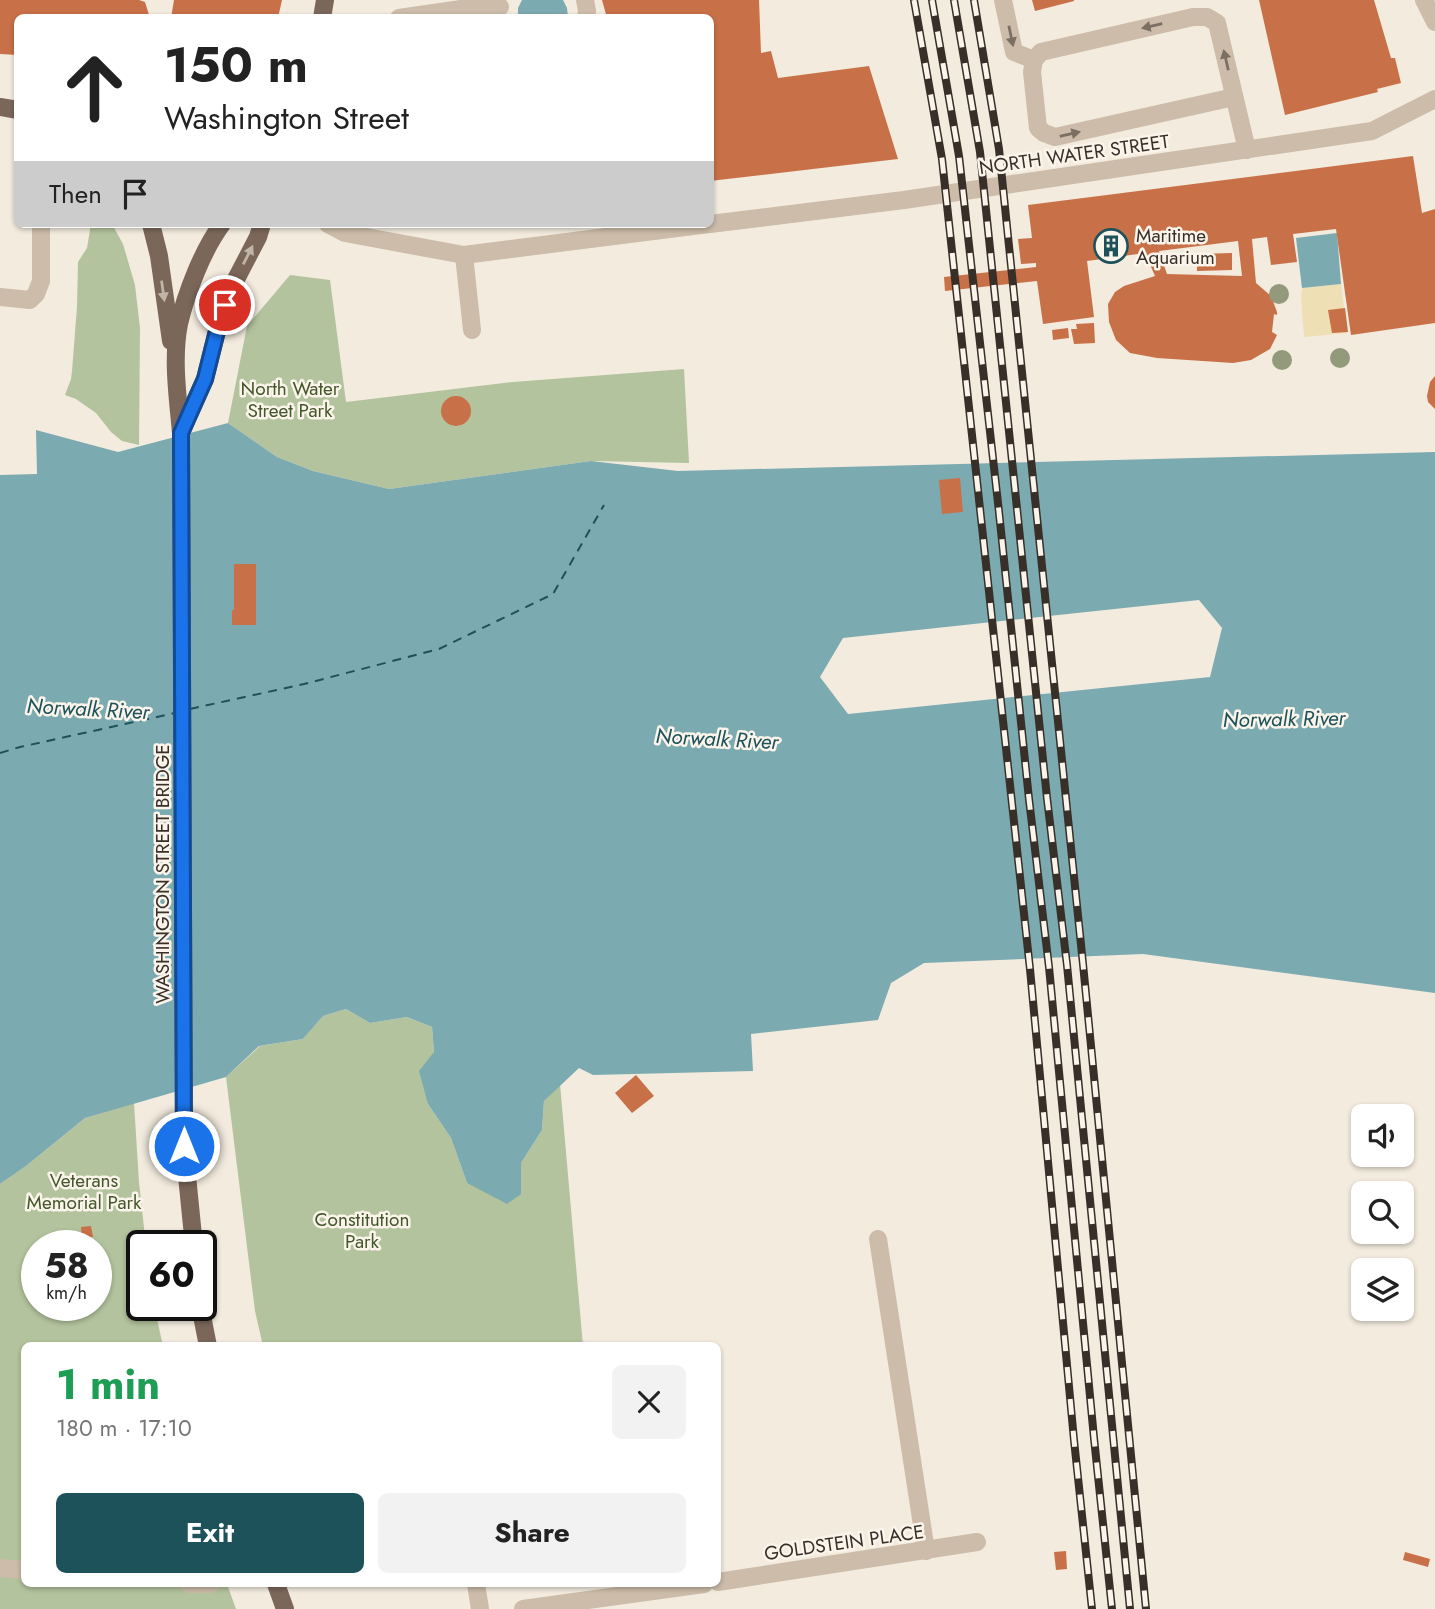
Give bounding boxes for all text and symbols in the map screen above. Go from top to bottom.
one-way arrow [1140,21,1162,32]
one-way arrow [1005,25,1016,47]
text: 150 m [164,30,308,100]
icon: ahead [49,42,140,133]
one-way arrow [1220,49,1231,71]
text: Washington Street [164,95,409,141]
street label: NORTH WATER STREET [977,128,1171,181]
one-way arrow [1059,128,1081,139]
text: Then [49,175,102,213]
icon: arrive [116,175,154,213]
place label: Maritime Aquarium [1136,222,1215,271]
building icon: Maritime Aquarium [1092,227,1130,265]
one-way arrow [242,246,254,265]
pin [195,275,255,335]
one-way arrow [158,280,169,302]
icon: arrive [206,286,244,324]
park label: North Water Street Park [241,375,340,424]
water label: Norwalk River [26,691,151,727]
water label: Norwalk River [1222,703,1347,735]
water label: Norwalk River [655,721,780,757]
street label: WASHINGTON STREET BRIDGE [149,744,176,1004]
map controls [1351,1104,1414,1321]
button: sound [1351,1104,1414,1167]
position arrow [147,1109,221,1183]
park label: Veterans Memorial Park [27,1167,142,1216]
button: search [1351,1181,1414,1244]
park label: Constitution Park [315,1206,409,1255]
speed limit sign: 60 [126,1230,217,1321]
text: 58 [44,1241,89,1291]
button: layers [1351,1258,1414,1321]
text: km/h [46,1280,87,1306]
text: 1 min [56,1354,160,1415]
button: close [612,1365,686,1439]
text: 180 m · 17:10 [56,1411,192,1445]
button: Exit [56,1493,364,1573]
button: Share [378,1493,686,1573]
street label: GOLDSTEIN PLACE [762,1518,926,1567]

